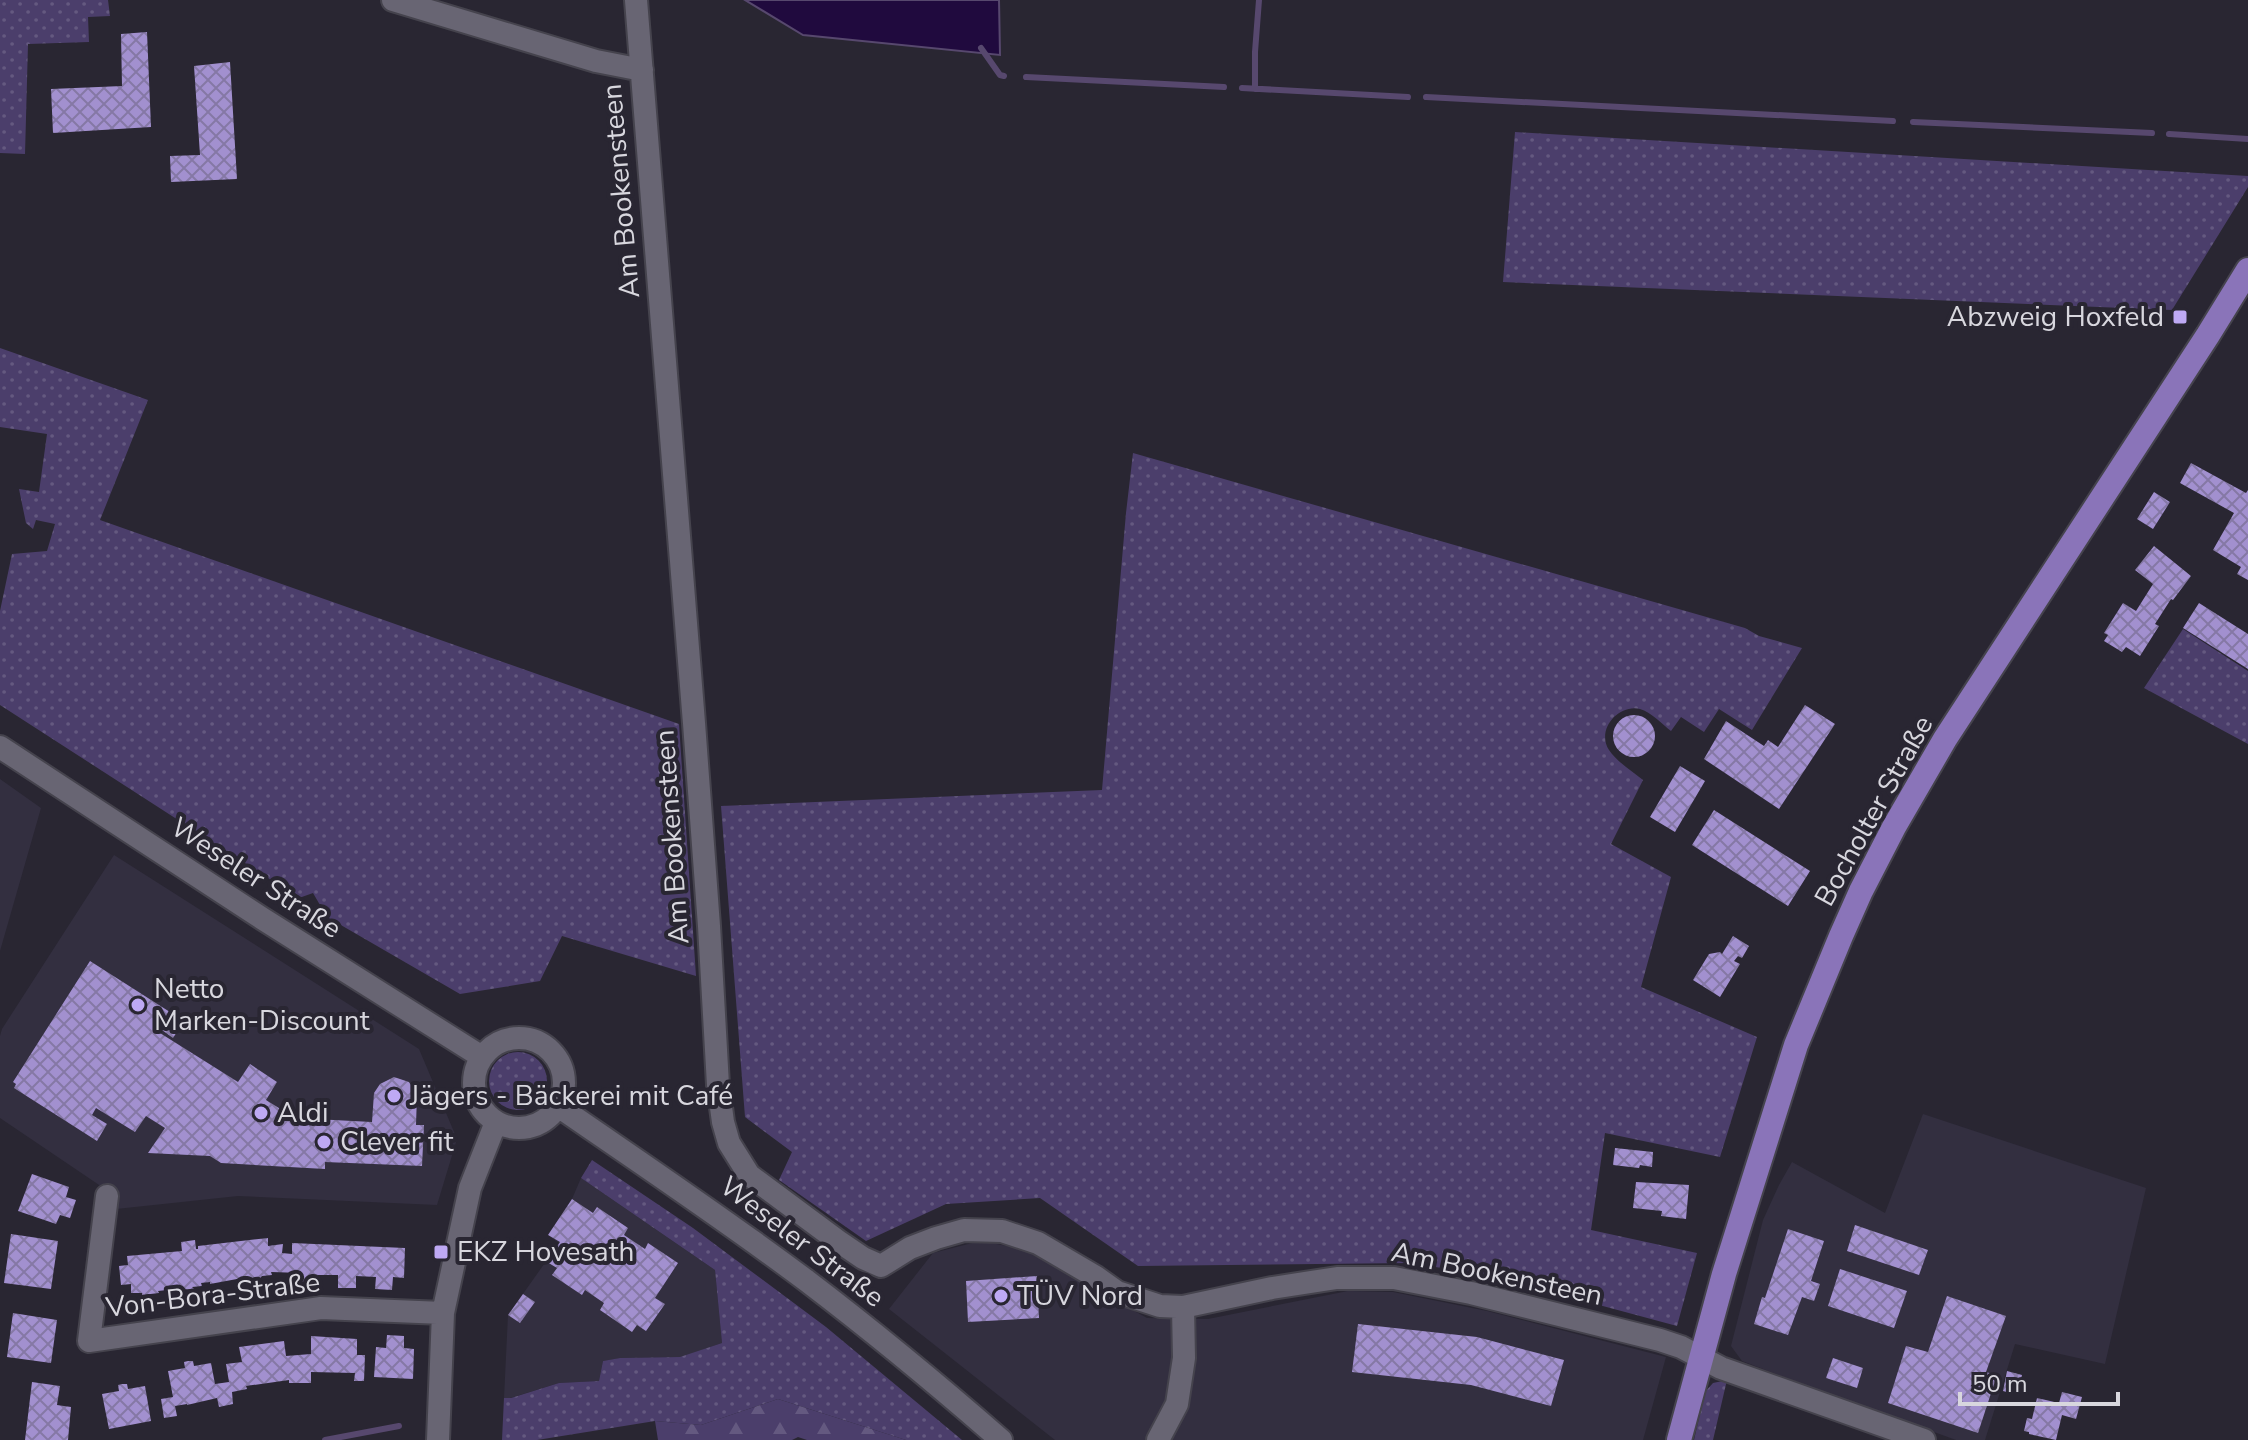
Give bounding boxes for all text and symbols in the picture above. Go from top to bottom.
street label: Am Bookensteen [593,82,649,300]
place label: Abzweig Hoxfeld [1947,298,2164,336]
marker: Abzweig Hoxfeld [2171,308,2189,326]
street label: Bocholter Straße [1806,709,1942,913]
street label: Am Bookensteen [646,729,698,945]
street label: Weseler Straße [163,809,349,947]
place label: Netto Marken-Discount [154,970,370,1040]
marker: Netto Marken-Discount [129,996,147,1014]
place label: Jägers - Bäckerei mit Café [409,1077,733,1115]
marker: Jägers - Bäckerei mit Café [385,1087,403,1105]
place label: Aldi [277,1094,328,1132]
marker: Aldi [252,1104,270,1122]
place label: Clever fit [340,1123,454,1161]
marker: Clever fit [315,1133,333,1151]
street label: Weseler Straße [712,1168,892,1316]
place label: EKZ Hovesath [457,1233,634,1271]
street label: Am Bookensteen [1388,1233,1606,1315]
marker: EKZ Hovesath [432,1243,450,1261]
street label: Von-Bora-Straße [103,1263,322,1327]
place label: TÜV Nord [1017,1277,1143,1315]
marker: TÜV Nord [992,1287,1010,1305]
scale bar [1960,1356,2118,1406]
text: 50 m [1972,1368,2028,1400]

